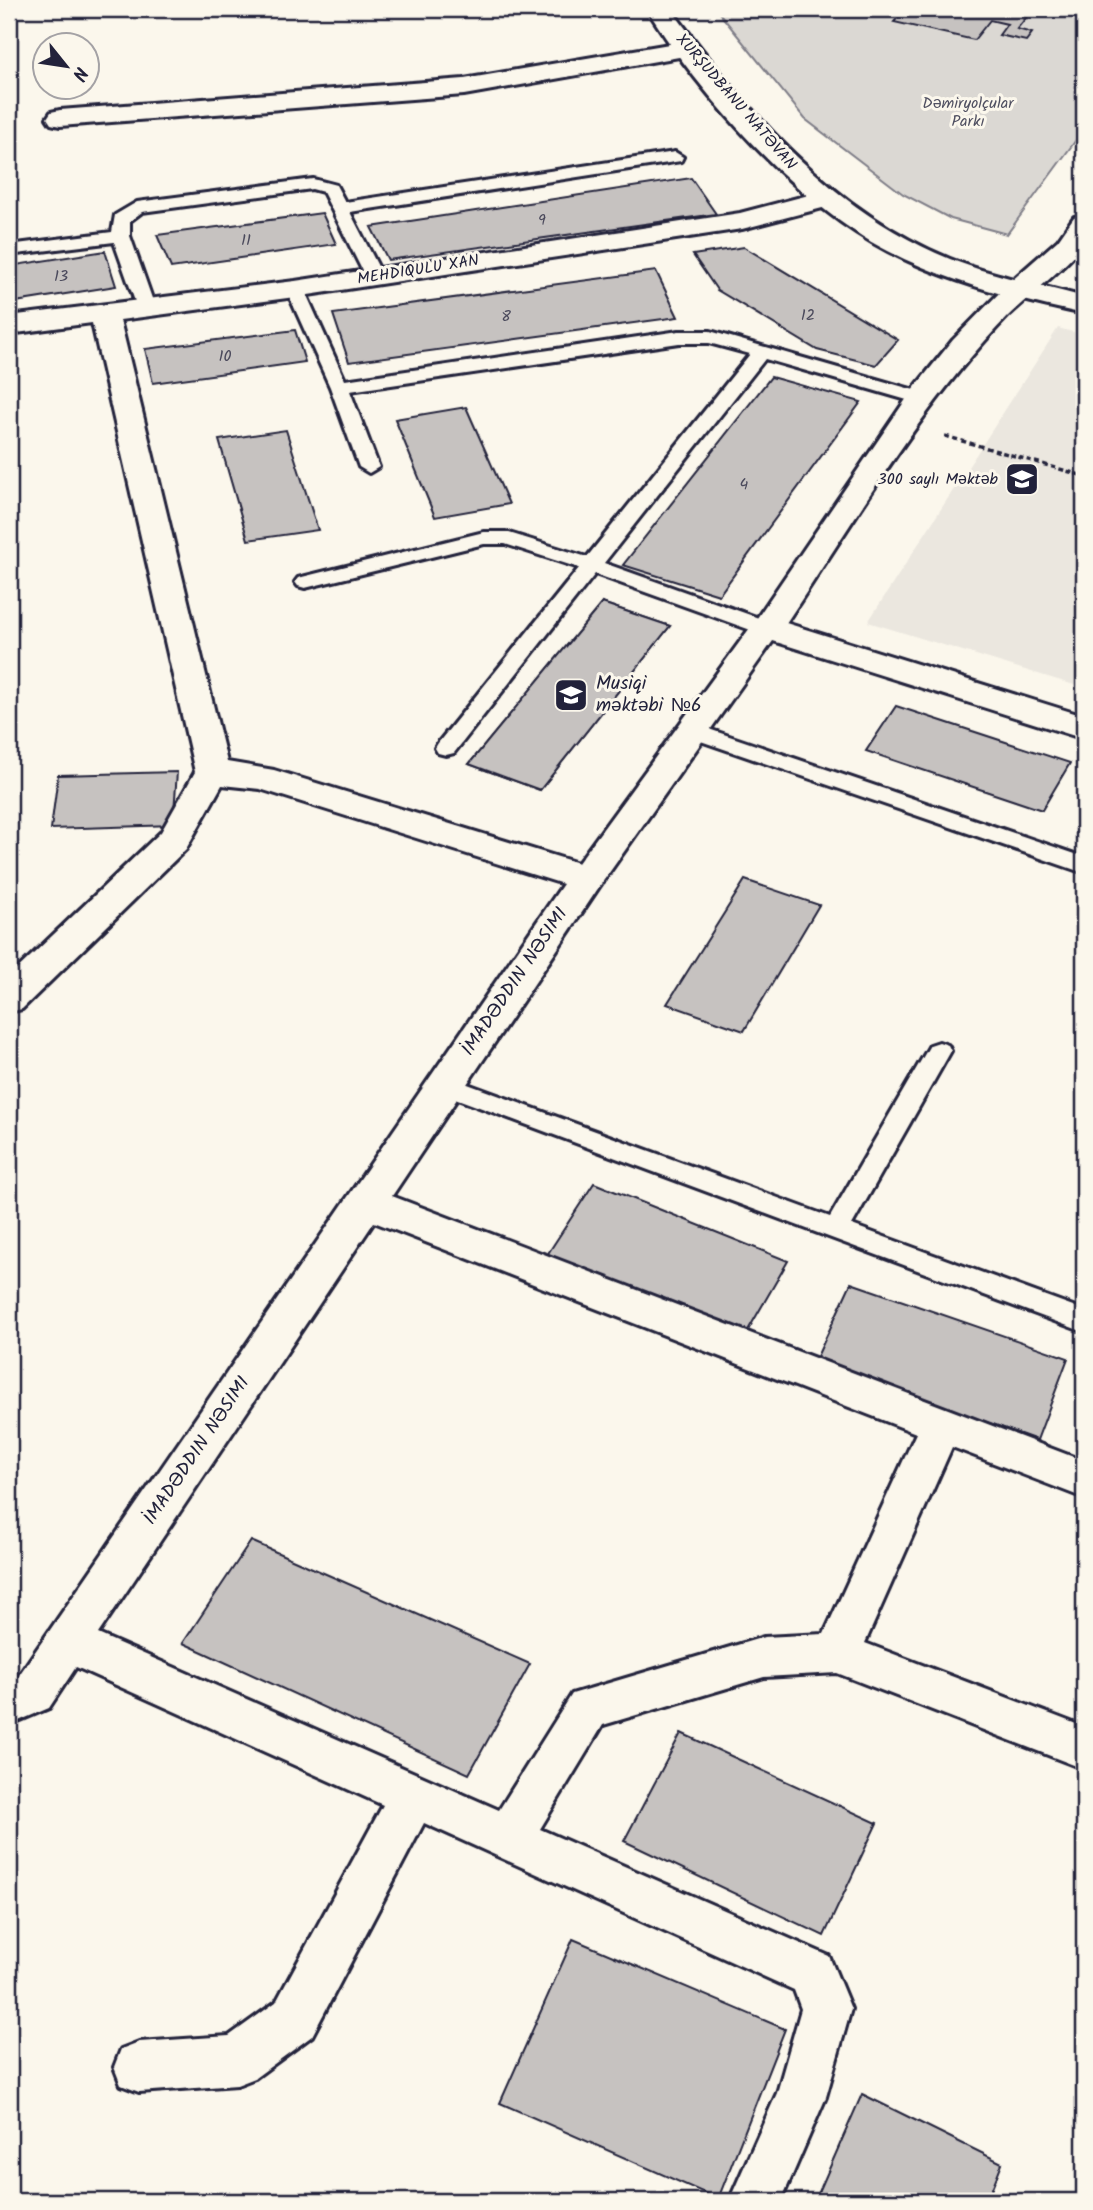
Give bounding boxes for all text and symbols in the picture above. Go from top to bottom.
street label: XURŞUDBANU NATƏVAN [669,28,803,176]
north arrow [32,32,102,102]
text: N [63,61,95,86]
park label: Dəmiryolçular Parkı [922,91,1015,134]
house number: 9 [538,208,546,233]
house number: 11 [241,228,251,253]
street label: MEHDIQULU XAN [355,248,481,292]
house number: 13 [54,264,68,289]
house number: 12 [801,303,815,328]
house number: 8 [501,304,511,329]
house number: 10 [218,344,232,369]
school or university icon: 300 saylı Məktəb [1003,460,1041,498]
place label: 300 saylı Məktəb [878,467,999,492]
house number: 4 [740,472,749,497]
place label: Musiqi məktəbi №6 [596,669,702,721]
school or university icon: Musiqi məktəbi №6 [552,676,590,714]
street label: İMADƏDDIN NƏSIMI [454,901,576,1062]
street label: İMADƏDDIN NƏSIMI [136,1370,258,1531]

